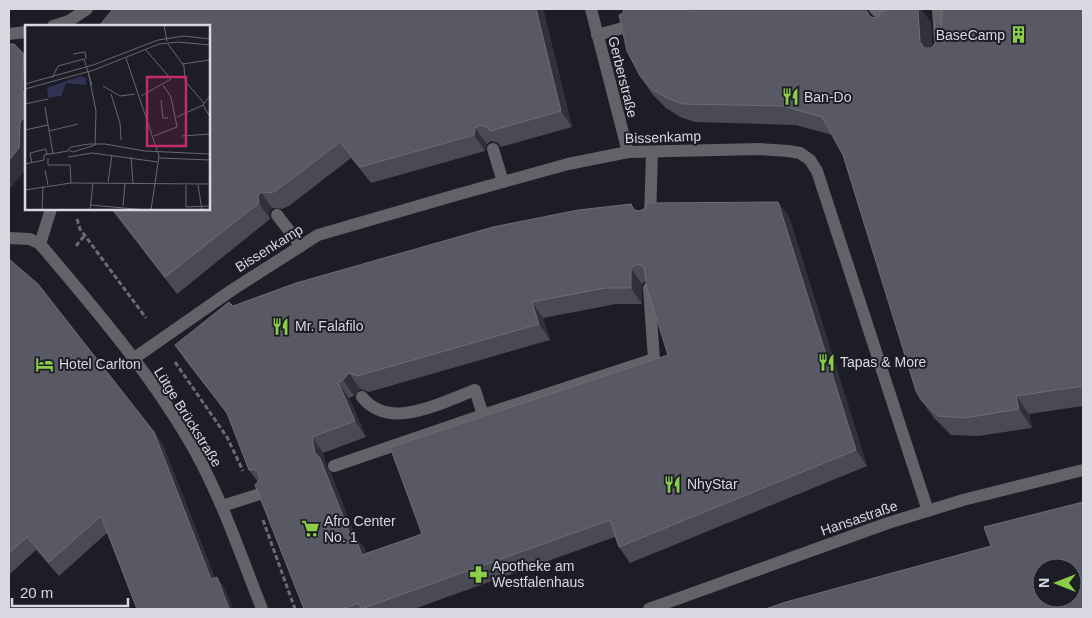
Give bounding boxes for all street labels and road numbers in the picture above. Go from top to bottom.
street label: Gerberstraße [605,35,641,120]
street label: Bissenkamp [625,128,702,146]
street label: Bissenkamp [232,221,306,275]
street label: Lütge Brückstraße [151,364,225,470]
street label: Hansastraße [819,497,900,539]

